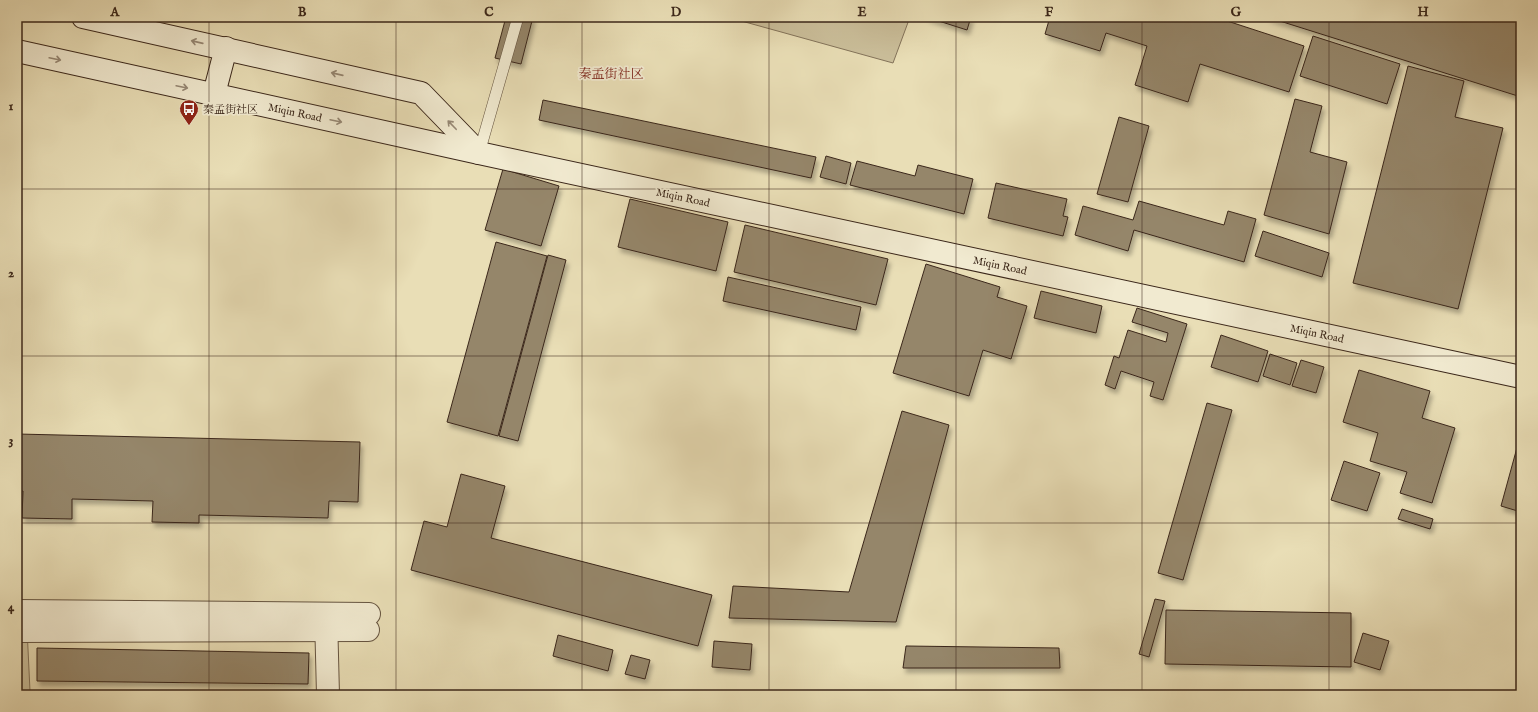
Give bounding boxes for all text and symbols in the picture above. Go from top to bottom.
text: A [110,4,121,21]
text: B [298,4,307,21]
text: C [484,4,494,21]
text: D [671,4,682,21]
text: E [857,4,867,21]
text: F [1045,4,1054,21]
text: G [1231,4,1242,21]
text: H [1417,4,1429,21]
one-way arrow [190,38,203,46]
one-way arrow [48,55,61,63]
district label: 秦孟街社区 [578,66,644,83]
one-way arrow [331,69,344,77]
one-way arrow [175,83,188,91]
text: 1 [9,98,14,115]
bus stop icon: 秦孟街社区 [178,98,200,126]
street label: Miqin Road [267,100,323,126]
place label: 秦孟街社区 [203,103,258,117]
one-way arrow [329,118,342,126]
one-way arrow [447,120,456,130]
street label: Miqin Road [655,185,711,211]
street label: Miqin Road [972,253,1028,279]
text: 2 [8,265,14,282]
street label: Miqin Road [1289,321,1345,347]
text: 3 [9,432,14,449]
text: 4 [8,599,15,616]

